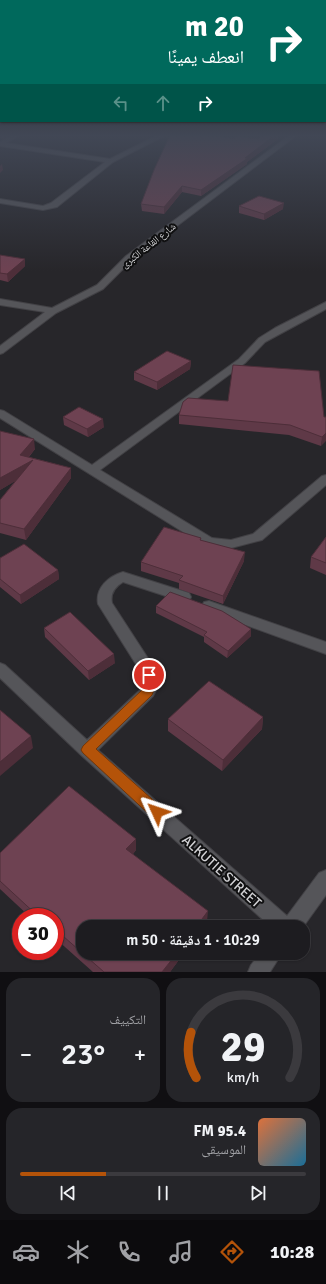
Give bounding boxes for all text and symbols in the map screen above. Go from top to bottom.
text: 20 m [185,10,244,44]
icon: right [258,16,310,68]
text: انعطف يمينًا [167,46,244,68]
icon: left [110,92,132,114]
icon: ahead [152,92,174,114]
icon: right [194,92,216,114]
street label: شارع القاعة الكبرى [119,220,179,271]
pin [132,658,166,692]
icon: arrive [138,664,160,686]
position arrow [136,791,178,833]
street label: ALKUTIE STREET [179,831,265,911]
speed limit sign: 30 [12,908,64,960]
text: 10:29 · 1 دقيقة · 50 m [126,931,260,949]
text: التكييف [110,1012,146,1028]
text: 29 [221,1022,265,1073]
text: 23° [61,1036,105,1073]
text: − [20,1041,32,1068]
text: + [134,1041,146,1068]
text: km/h [227,1069,259,1086]
text: 95.4 FM [194,1122,246,1140]
text: الموسيقى [202,1142,246,1158]
icon: previous [57,1182,79,1204]
icon: pause [152,1182,174,1204]
icon: next [247,1182,269,1204]
icon: car [12,1238,40,1266]
icon: climate [64,1238,92,1266]
icon: phone [115,1238,143,1266]
icon: music [167,1238,195,1266]
icon: directions [218,1238,246,1266]
text: 10:28 [270,1241,314,1263]

